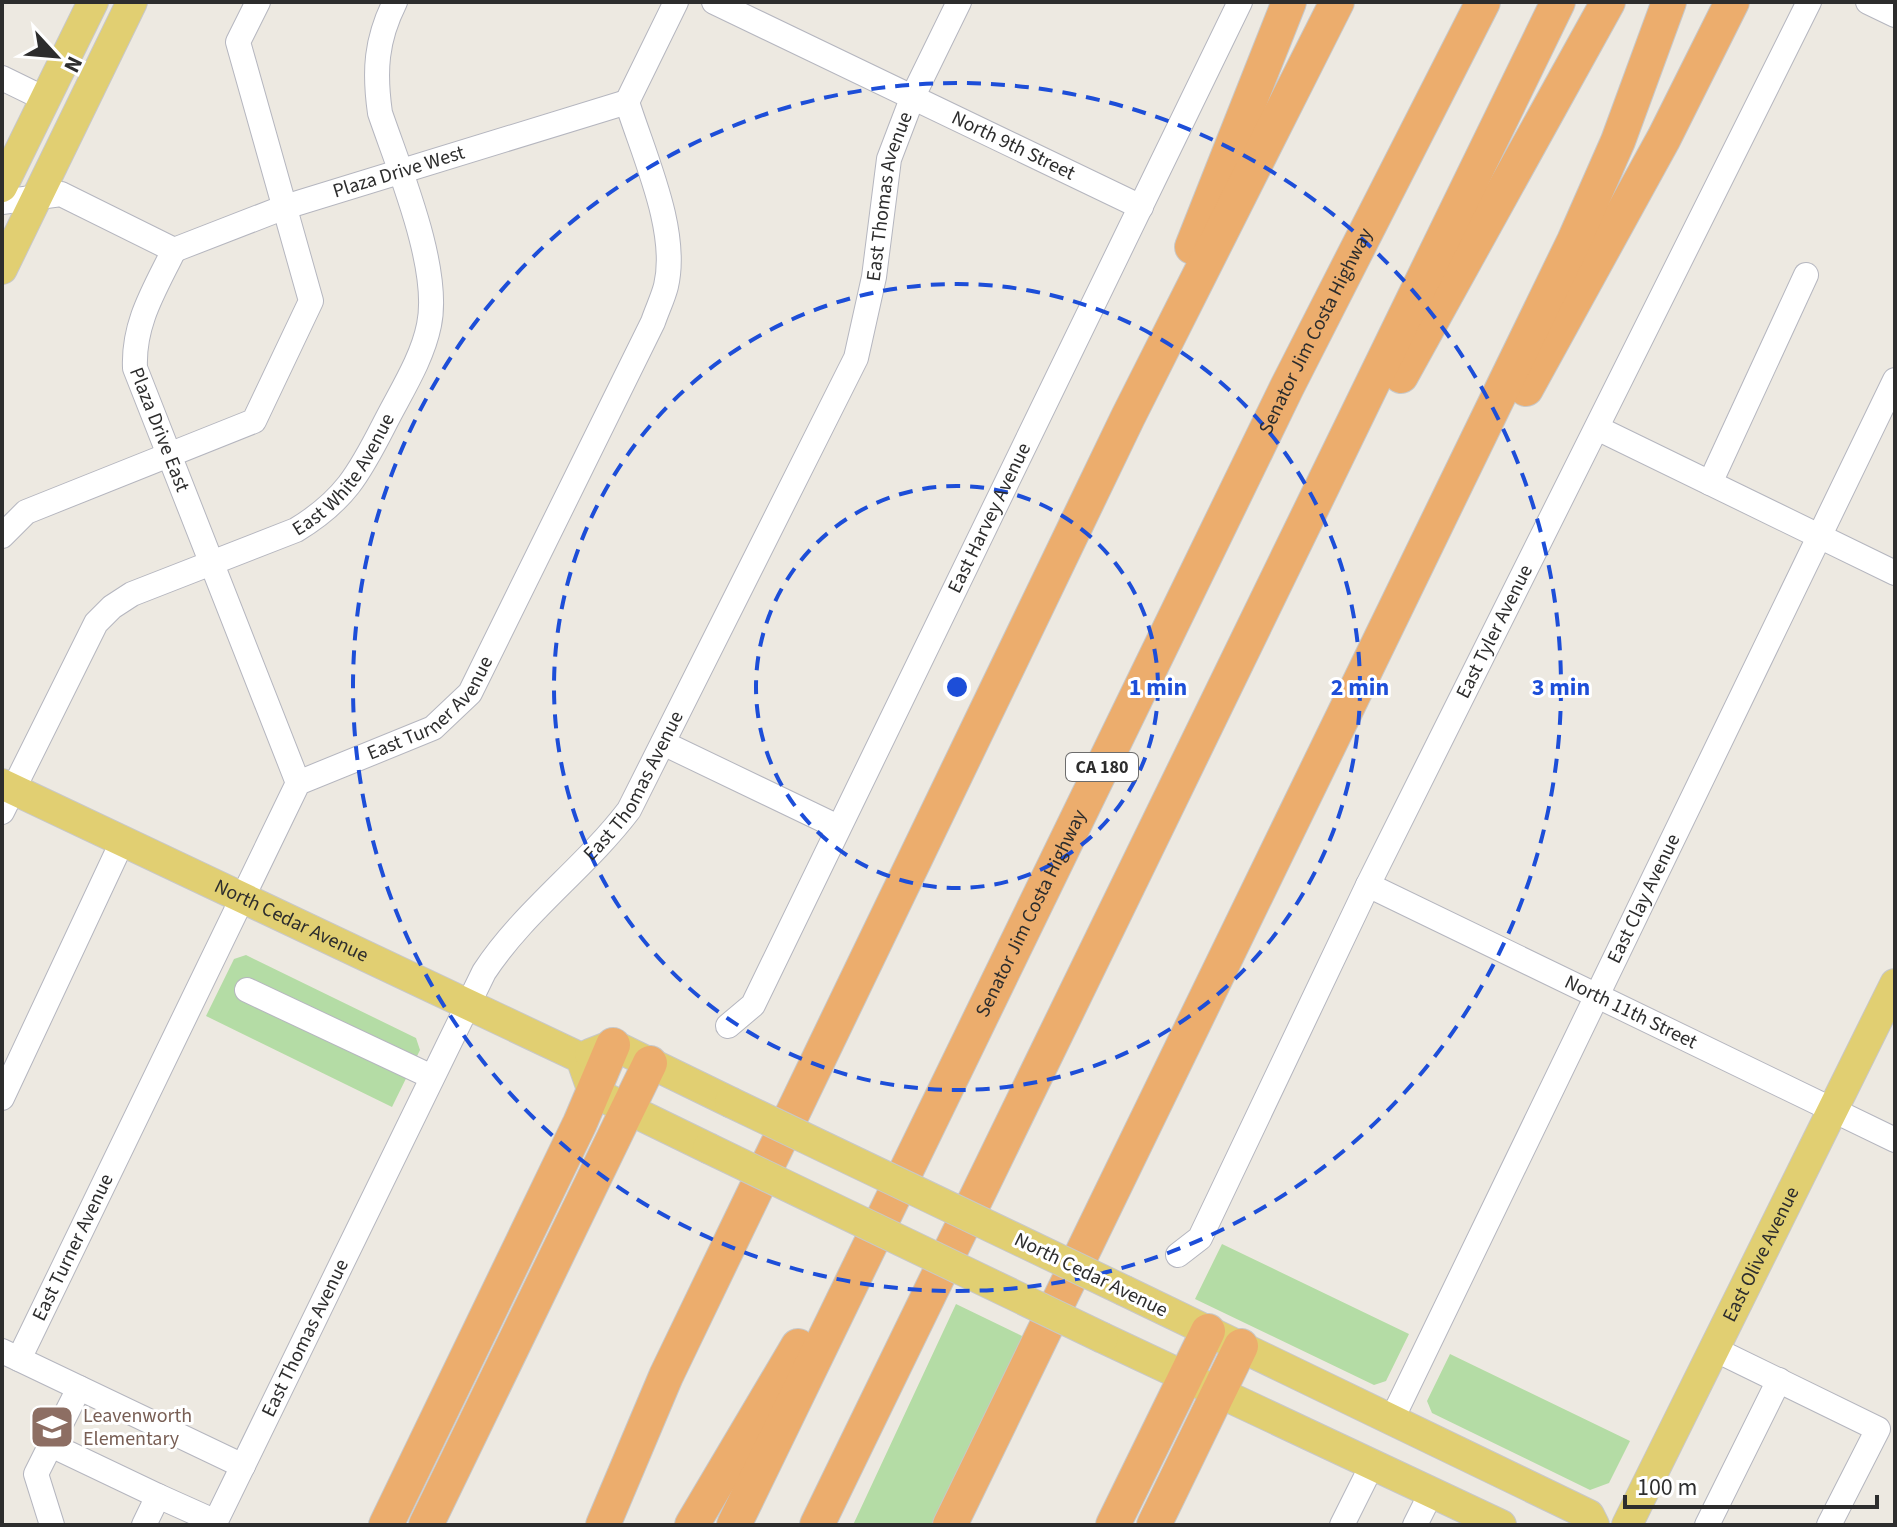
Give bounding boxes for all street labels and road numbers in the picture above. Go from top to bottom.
street label: North 9th Street [947,104,1080,187]
street label: East Thomas Avenue [860,108,920,283]
street label: Plaza Drive West [329,139,468,205]
street label: Senator Jim Costa Highway [1252,223,1380,439]
street label: Plaza Drive East [122,363,196,496]
street label: East White Avenue [287,408,402,543]
street label: East Harvey Avenue [941,438,1038,598]
street label: East Tyler Avenue [1449,560,1540,703]
street label: East Turner Avenue [363,651,500,767]
street label: East Thomas Avenue [577,706,691,867]
road number: CA 180 [1066,753,1138,781]
street label: Senator Jim Costa Highway [969,804,1094,1022]
street label: East Clay Avenue [1601,829,1687,968]
street label: North Cedar Avenue [210,872,373,969]
street label: North 11th Street [1560,968,1702,1056]
street label: East Turner Avenue [25,1169,121,1326]
street label: East Olive Avenue [1716,1182,1806,1327]
street label: North Cedar Avenue [1010,1226,1172,1324]
street label: East Thomas Avenue [255,1254,356,1422]

